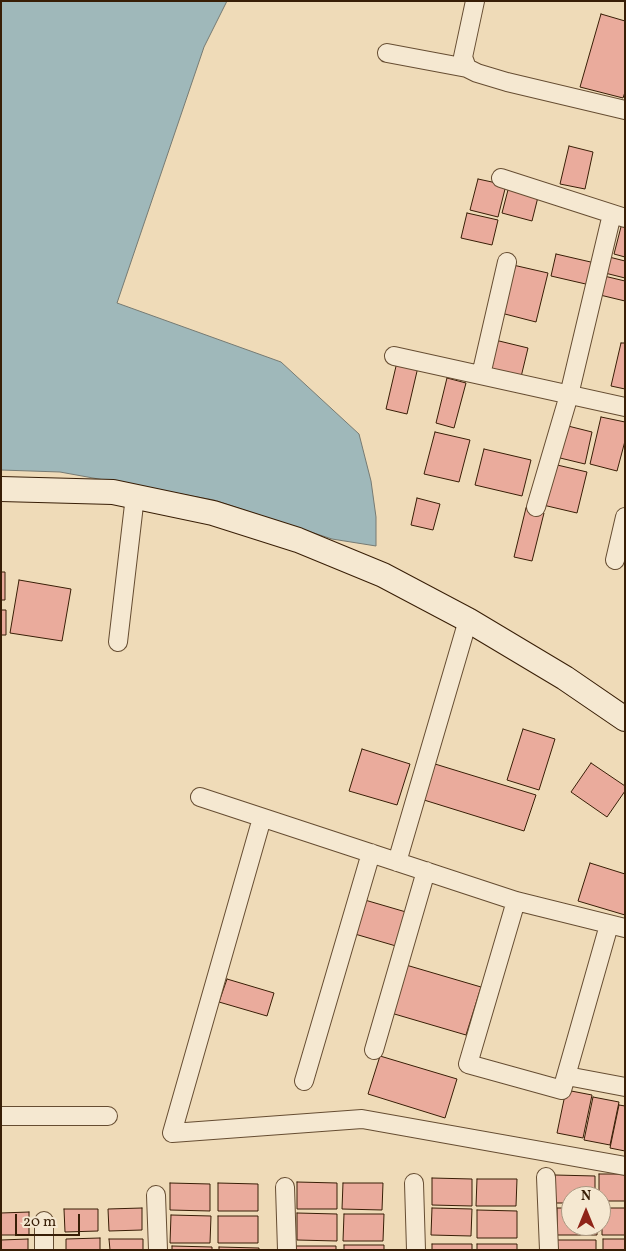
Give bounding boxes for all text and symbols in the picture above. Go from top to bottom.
north arrow [561,1186,611,1236]
text: N [581,1187,591,1206]
scale bar [18,1204,82,1236]
text: 20 m [23,1212,56,1233]

